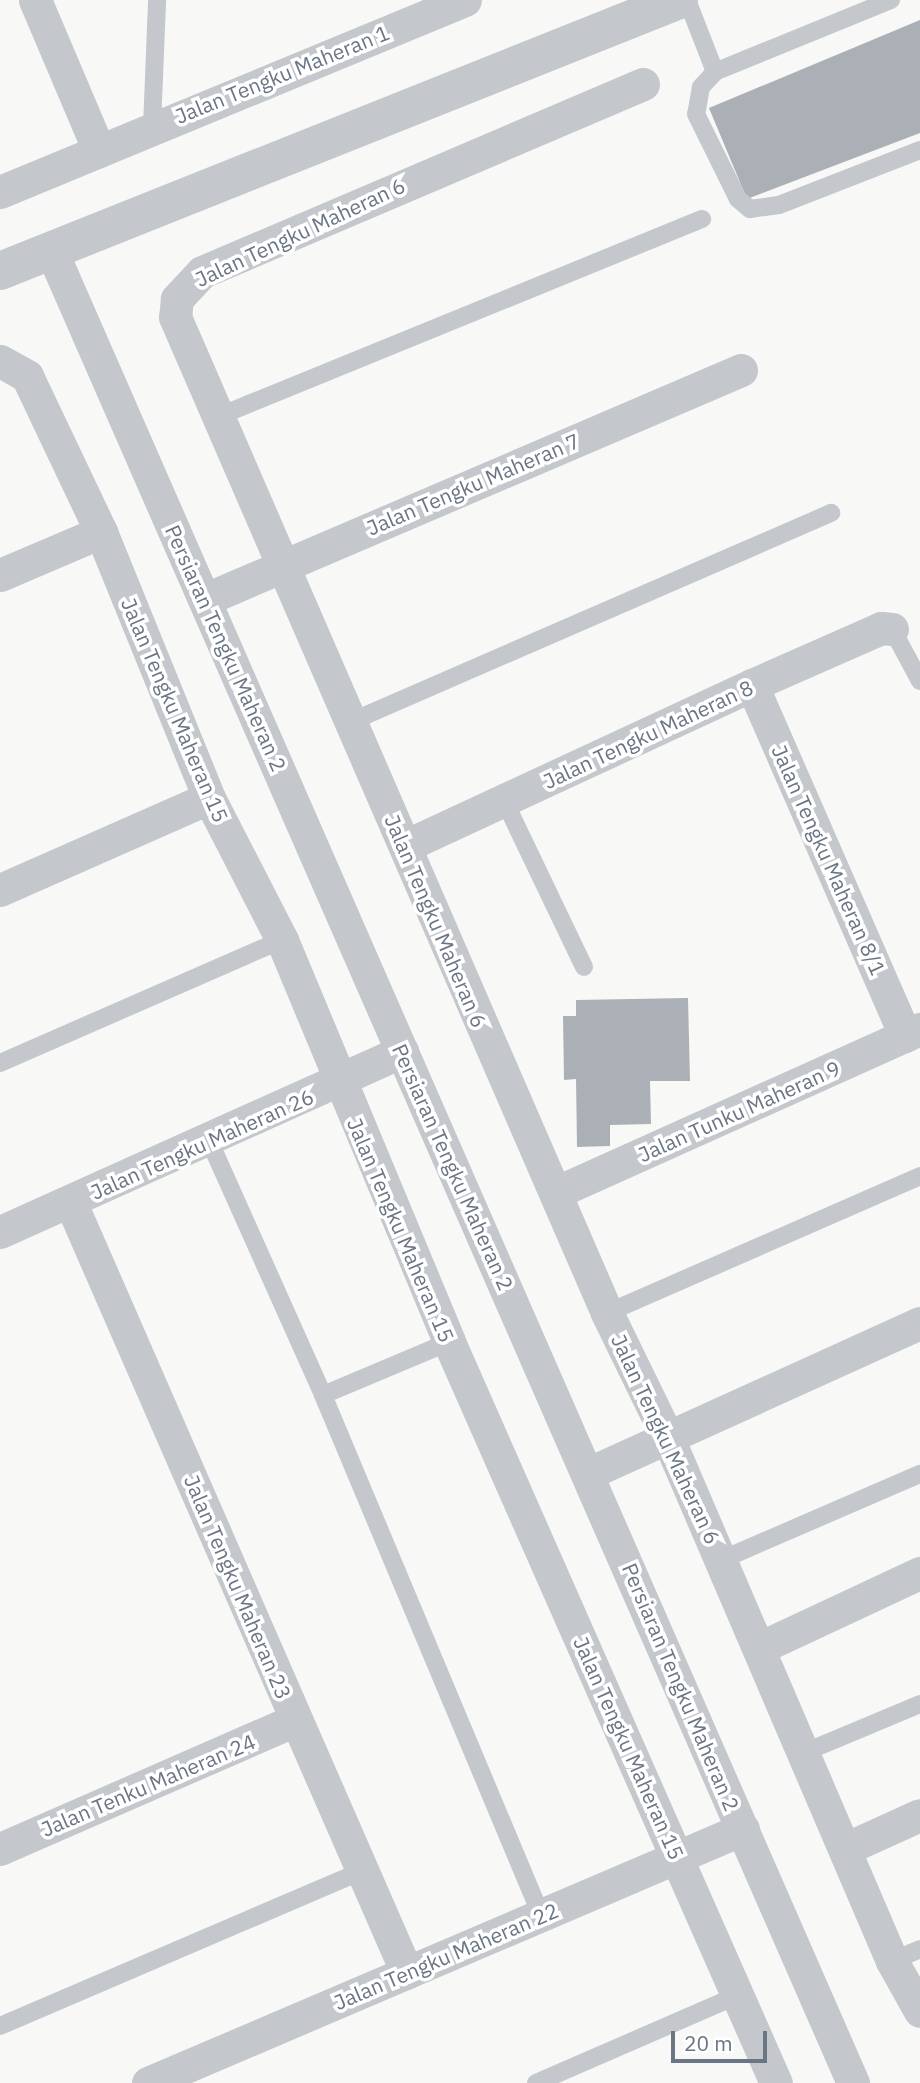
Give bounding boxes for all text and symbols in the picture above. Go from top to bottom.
street label: Jalan Tengku Maheran 1 [171,19,393,129]
street label: Jalan Tengku Maheran 6 [191,172,409,292]
street label: Jalan Tengku Maheran 7 [363,428,583,540]
street label: Persiaran Tengku Maheran 2 [160,521,292,775]
street label: Jalan Tengku Maheran 15 [116,594,234,826]
street label: Jalan Tengku Maheran 8 [539,674,757,794]
street label: Jalan Tengku Maheran 8/1 [767,741,891,979]
street label: Jalan Tengku Maheran 6 [380,811,492,1031]
street label: Persiaran Tengku Maheran 2 [387,1040,519,1294]
street label: Jalan Tunku Maheran 9 [634,1055,844,1167]
street label: Jalan Tengku Maheran 26 [87,1083,317,1205]
street label: Jalan Tengku Maheran 15 [342,1114,460,1346]
street label: Jalan Tengku Maheran 6 [606,1330,726,1548]
street label: Jalan Tengku Maheran 23 [179,1471,297,1703]
street label: Persiaran Tengku Maheran 2 [617,1559,745,1815]
street label: Jalan Tengku Maheran 15 [568,1633,690,1863]
street label: Jalan Tenku Maheran 24 [37,1728,259,1842]
street label: Jalan Tengku Maheran 22 [330,1897,562,2015]
scale bar [675,2016,771,2060]
text: 20 m [684,2029,733,2057]

